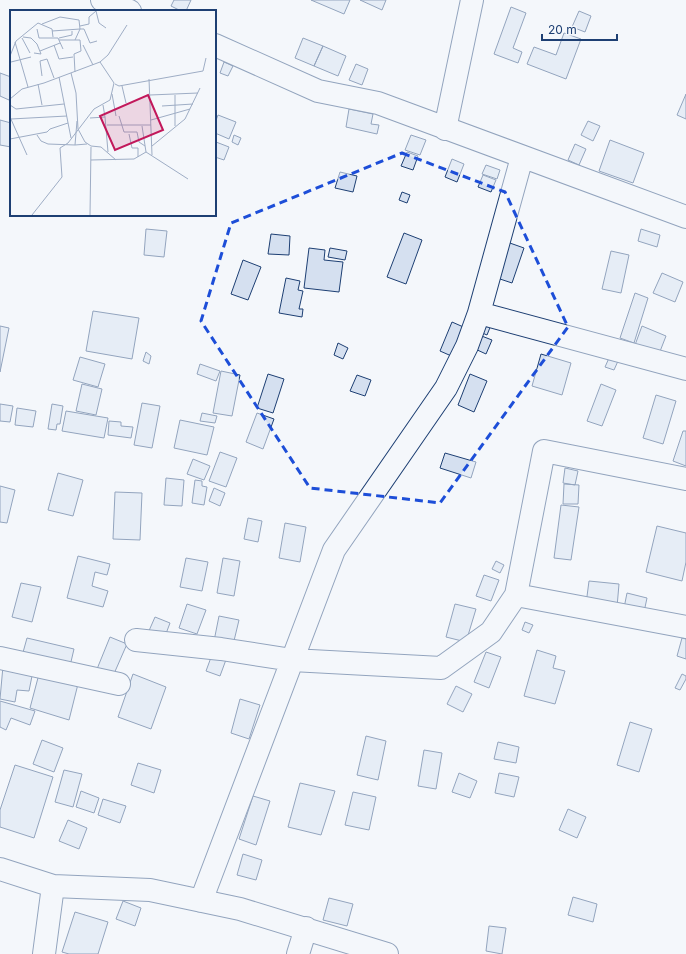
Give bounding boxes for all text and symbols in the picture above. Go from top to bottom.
inset map [10,10,216,216]
scale bar [542,16,617,42]
text: 20 m [548,22,577,37]

